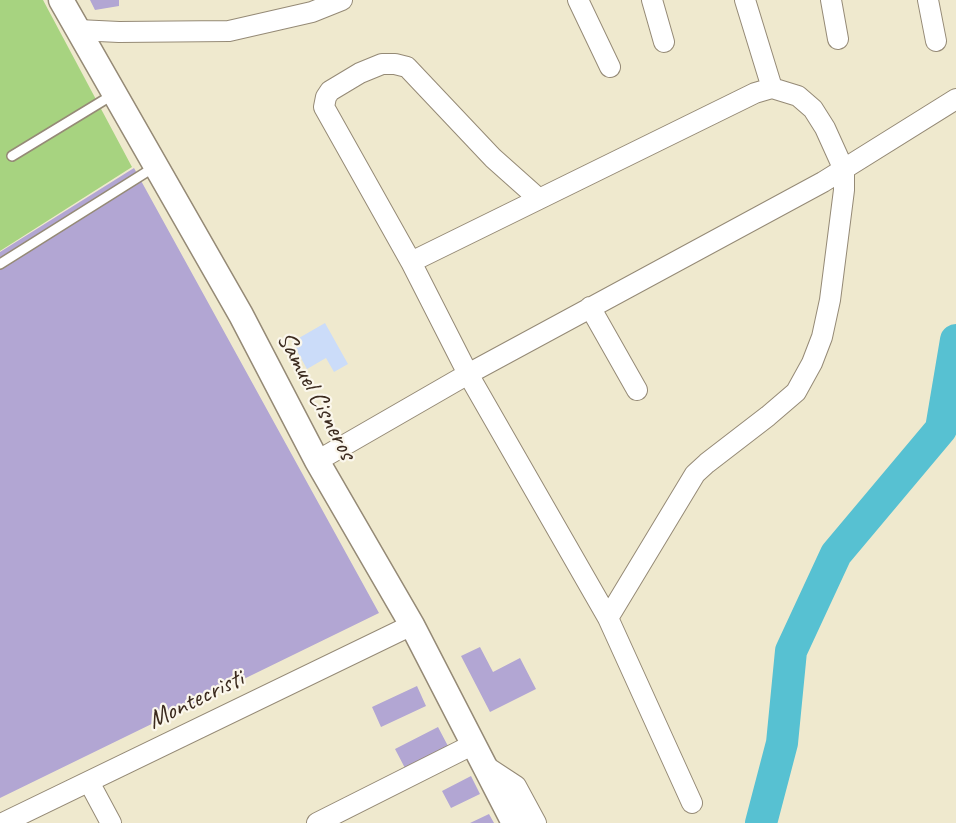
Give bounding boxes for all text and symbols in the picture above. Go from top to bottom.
street label: Samuel Cisneros [269,327,363,465]
street label: Montecristi [143,663,249,737]

